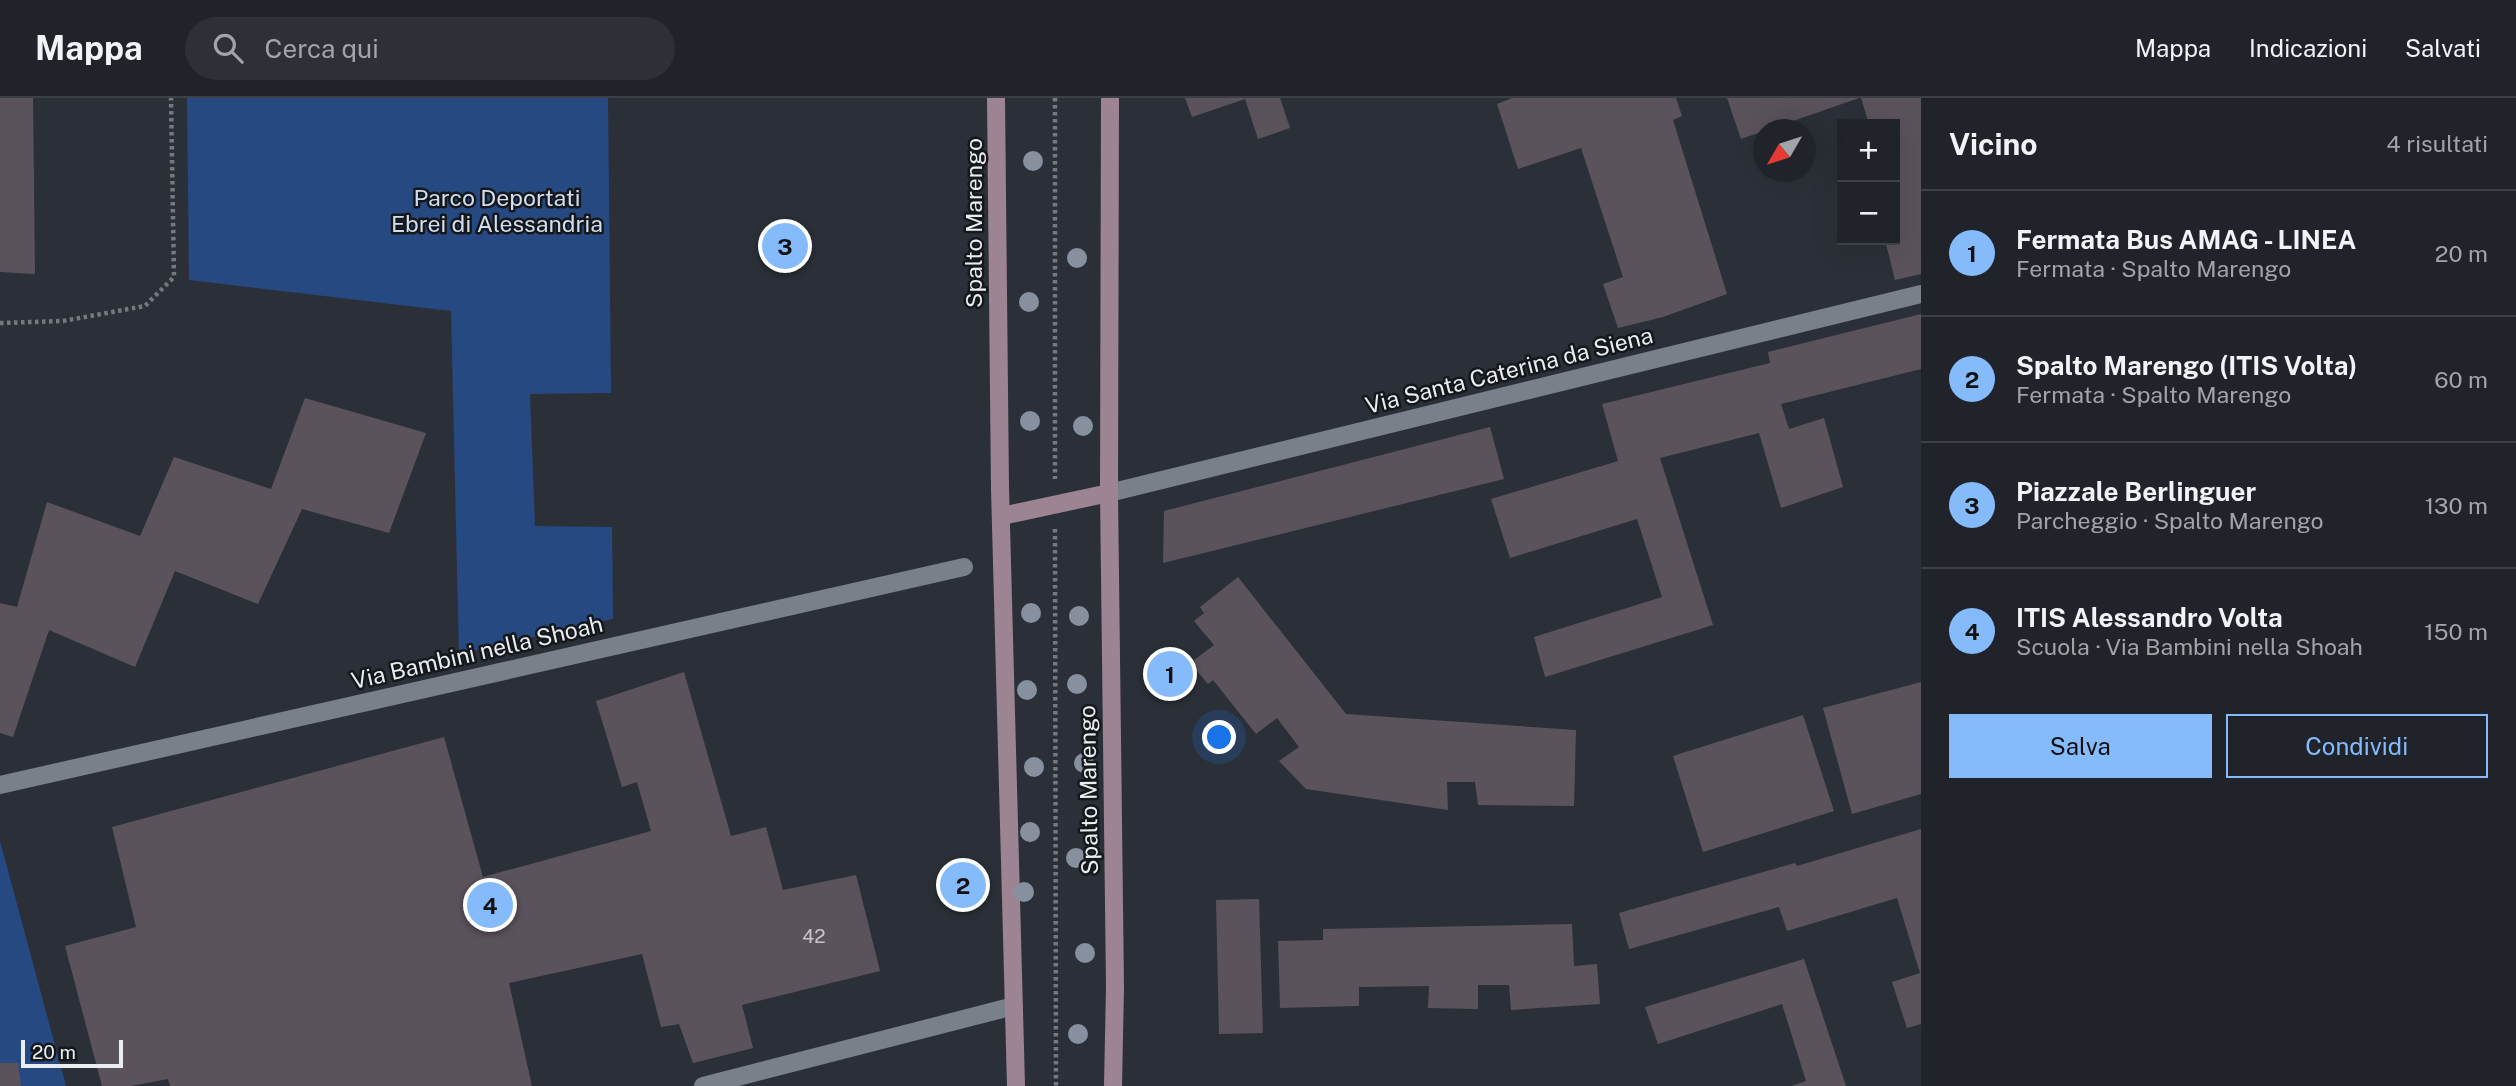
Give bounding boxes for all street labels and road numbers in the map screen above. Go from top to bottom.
street label: Spalto Marengo [960,138,987,308]
street label: Via Santa Caterina da Siena [1363,321,1655,419]
street label: Via Bambini nella Shoah [349,610,605,694]
street label: Spalto Marengo [1073,705,1103,875]

